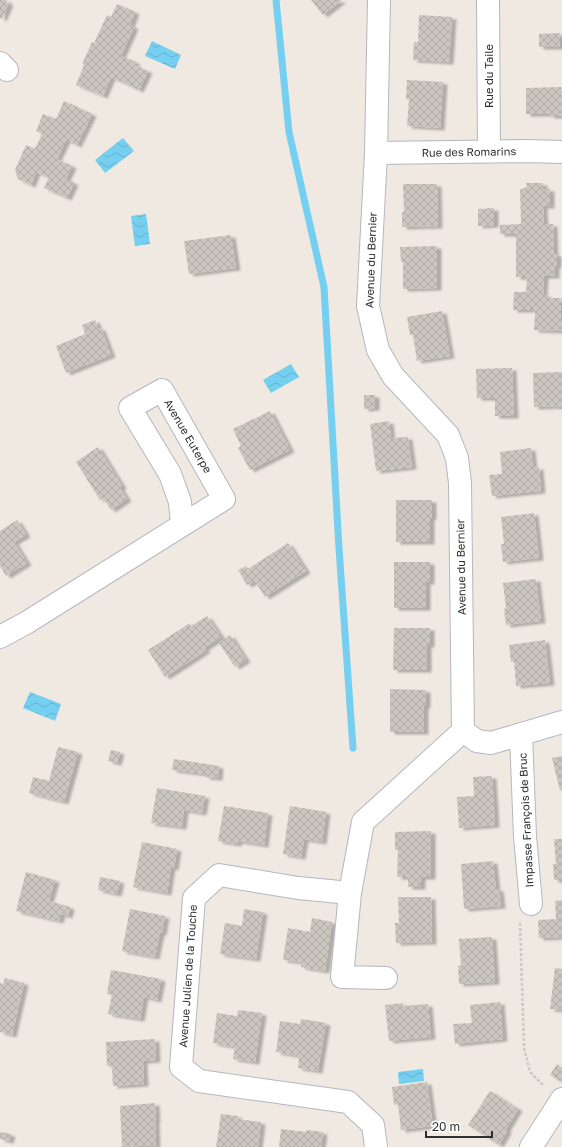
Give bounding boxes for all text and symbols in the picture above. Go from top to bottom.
street label: Rue du Taile [482,44,495,108]
street label: Rue des Romarins [422,144,517,159]
street label: Avenue du Bernier [362,211,379,308]
street label: Avenue Euterpe [162,396,215,475]
street label: Avenue du Bernier [453,518,468,615]
street label: Impasse François de Bruc [515,752,536,888]
street label: Avenue Julien de la Touche [176,904,199,1048]
scale bar [426,1113,492,1139]
text: 20 m [432,1119,460,1134]

